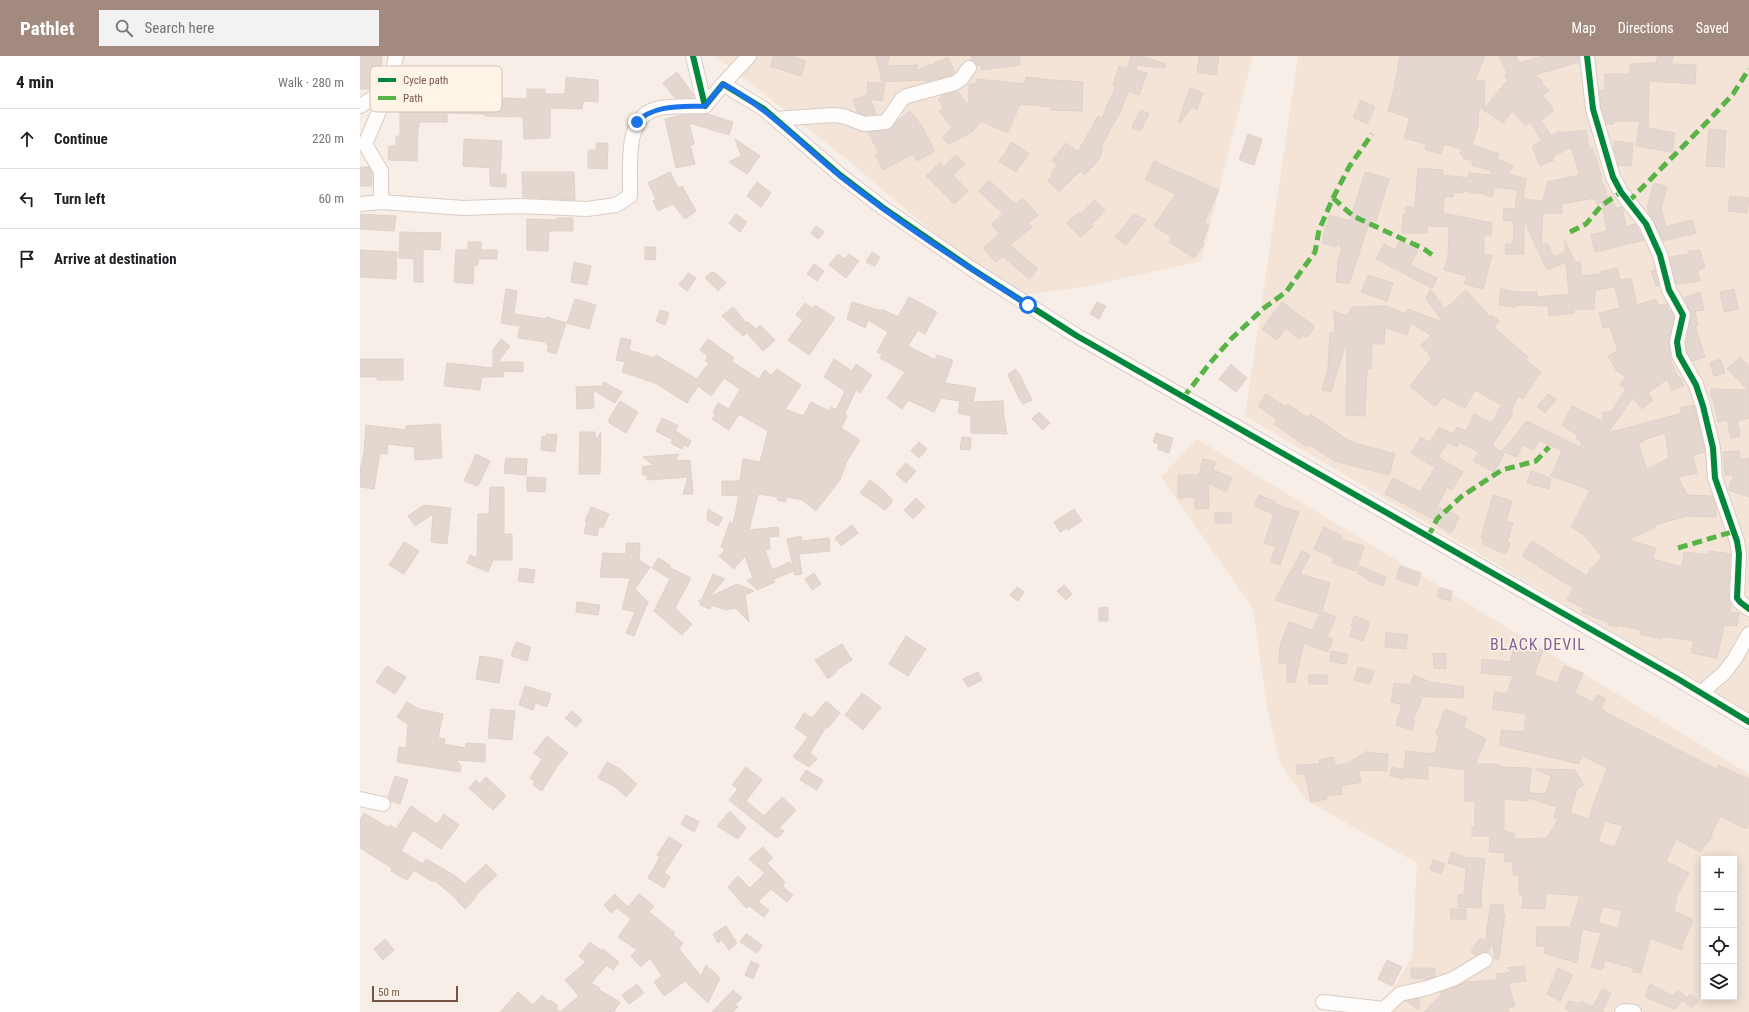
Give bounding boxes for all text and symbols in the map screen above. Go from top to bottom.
search box [99,10,379,46]
text: Pathlet [20,17,75,40]
icon: search [113,17,135,39]
text: Search here [145,19,214,37]
text: Map [1572,20,1596,36]
text: Directions [1618,20,1674,36]
text: Saved [1696,20,1729,36]
legend [370,66,502,112]
text: 4 min [16,72,54,92]
text: Cycle path [403,74,448,87]
text: Walk · 280 m [278,75,344,90]
text: Path [403,92,423,105]
route end [628,113,646,131]
icon: ahead [16,128,38,150]
text: Continue [54,130,108,148]
text: 220 m [312,131,344,146]
icon: left [16,188,38,210]
text: Turn left [54,190,105,208]
text: 60 m [318,191,344,206]
icon: arrive [16,248,38,270]
text: Arrive at destination [54,250,177,268]
route start [1019,296,1037,314]
district label: BLACK DEVIL [1490,635,1586,654]
map controls [1701,856,1737,1000]
button: + [1701,856,1737,892]
button: − [1701,892,1737,928]
button: locate [1701,928,1737,964]
button: layers [1701,964,1737,1000]
scale bar [372,984,458,1003]
text: 50 m [378,986,400,999]

